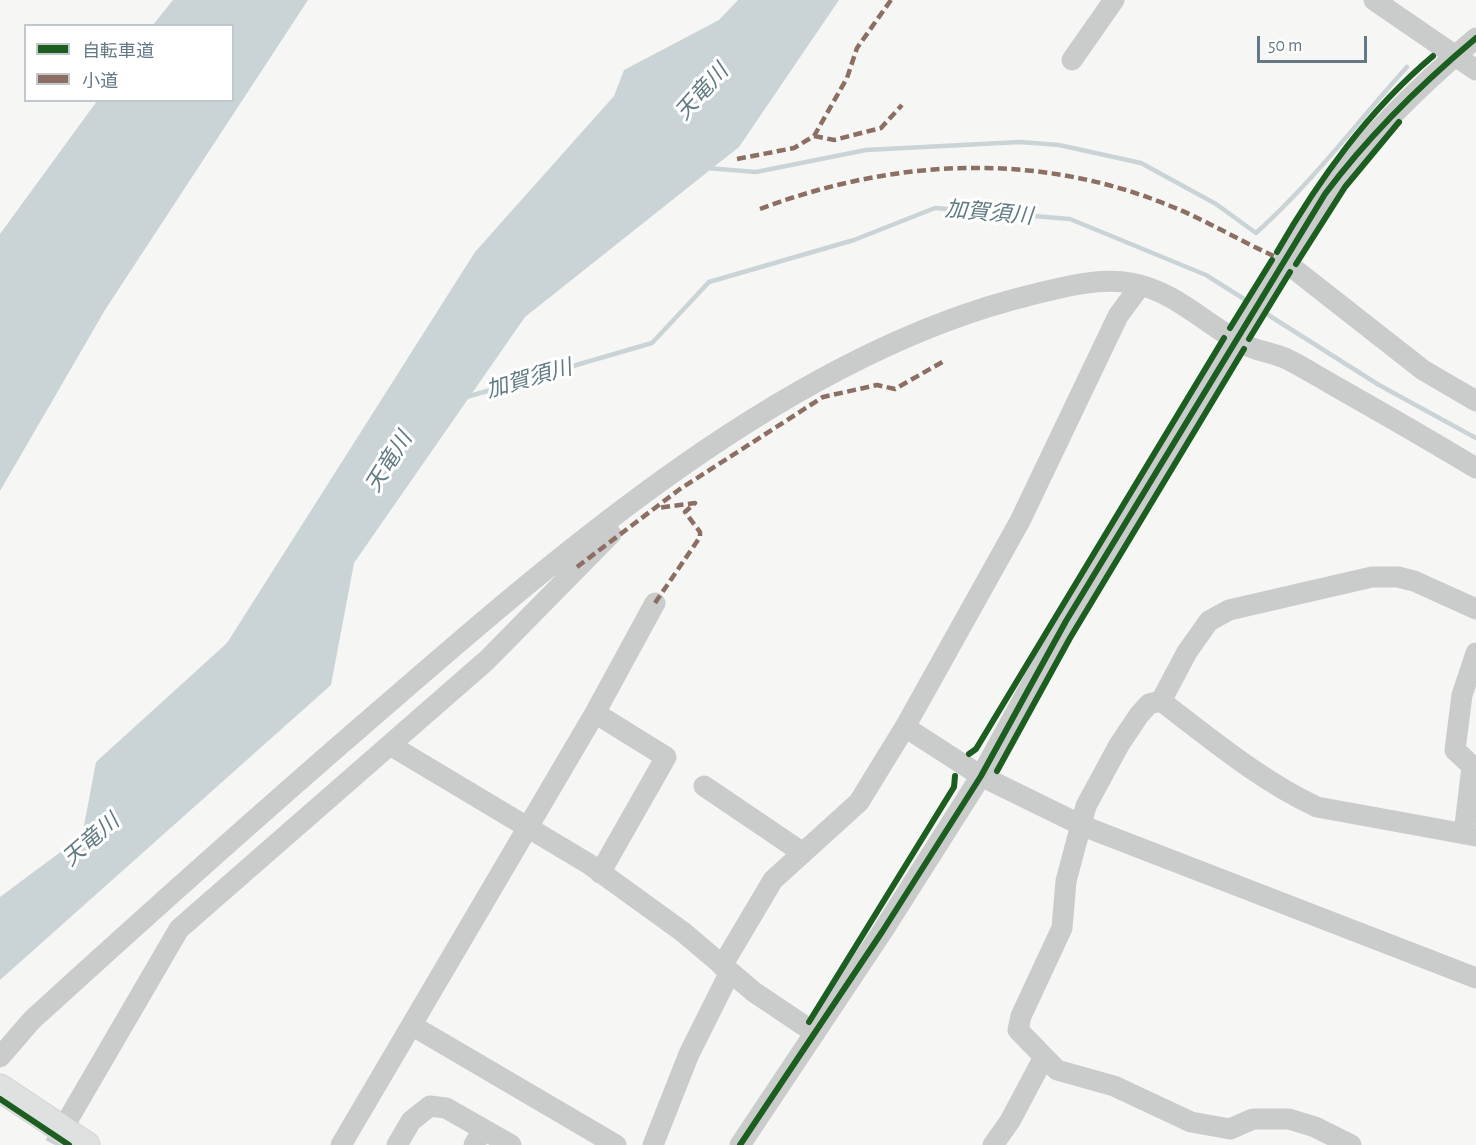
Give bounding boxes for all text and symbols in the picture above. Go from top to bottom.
legend [24,24,234,102]
scale bar [1260,24,1370,62]
text: 50 m [1268,37,1302,55]
text: 自転車道 [82,43,154,61]
water label: 天竜川 [670,59,734,125]
text: 小道 [82,73,118,91]
water label: 加賀須川 [944,196,1034,230]
water label: 加賀須川 [483,354,575,404]
water label: 天竜川 [360,427,418,497]
water label: 天竜川 [57,808,125,872]

